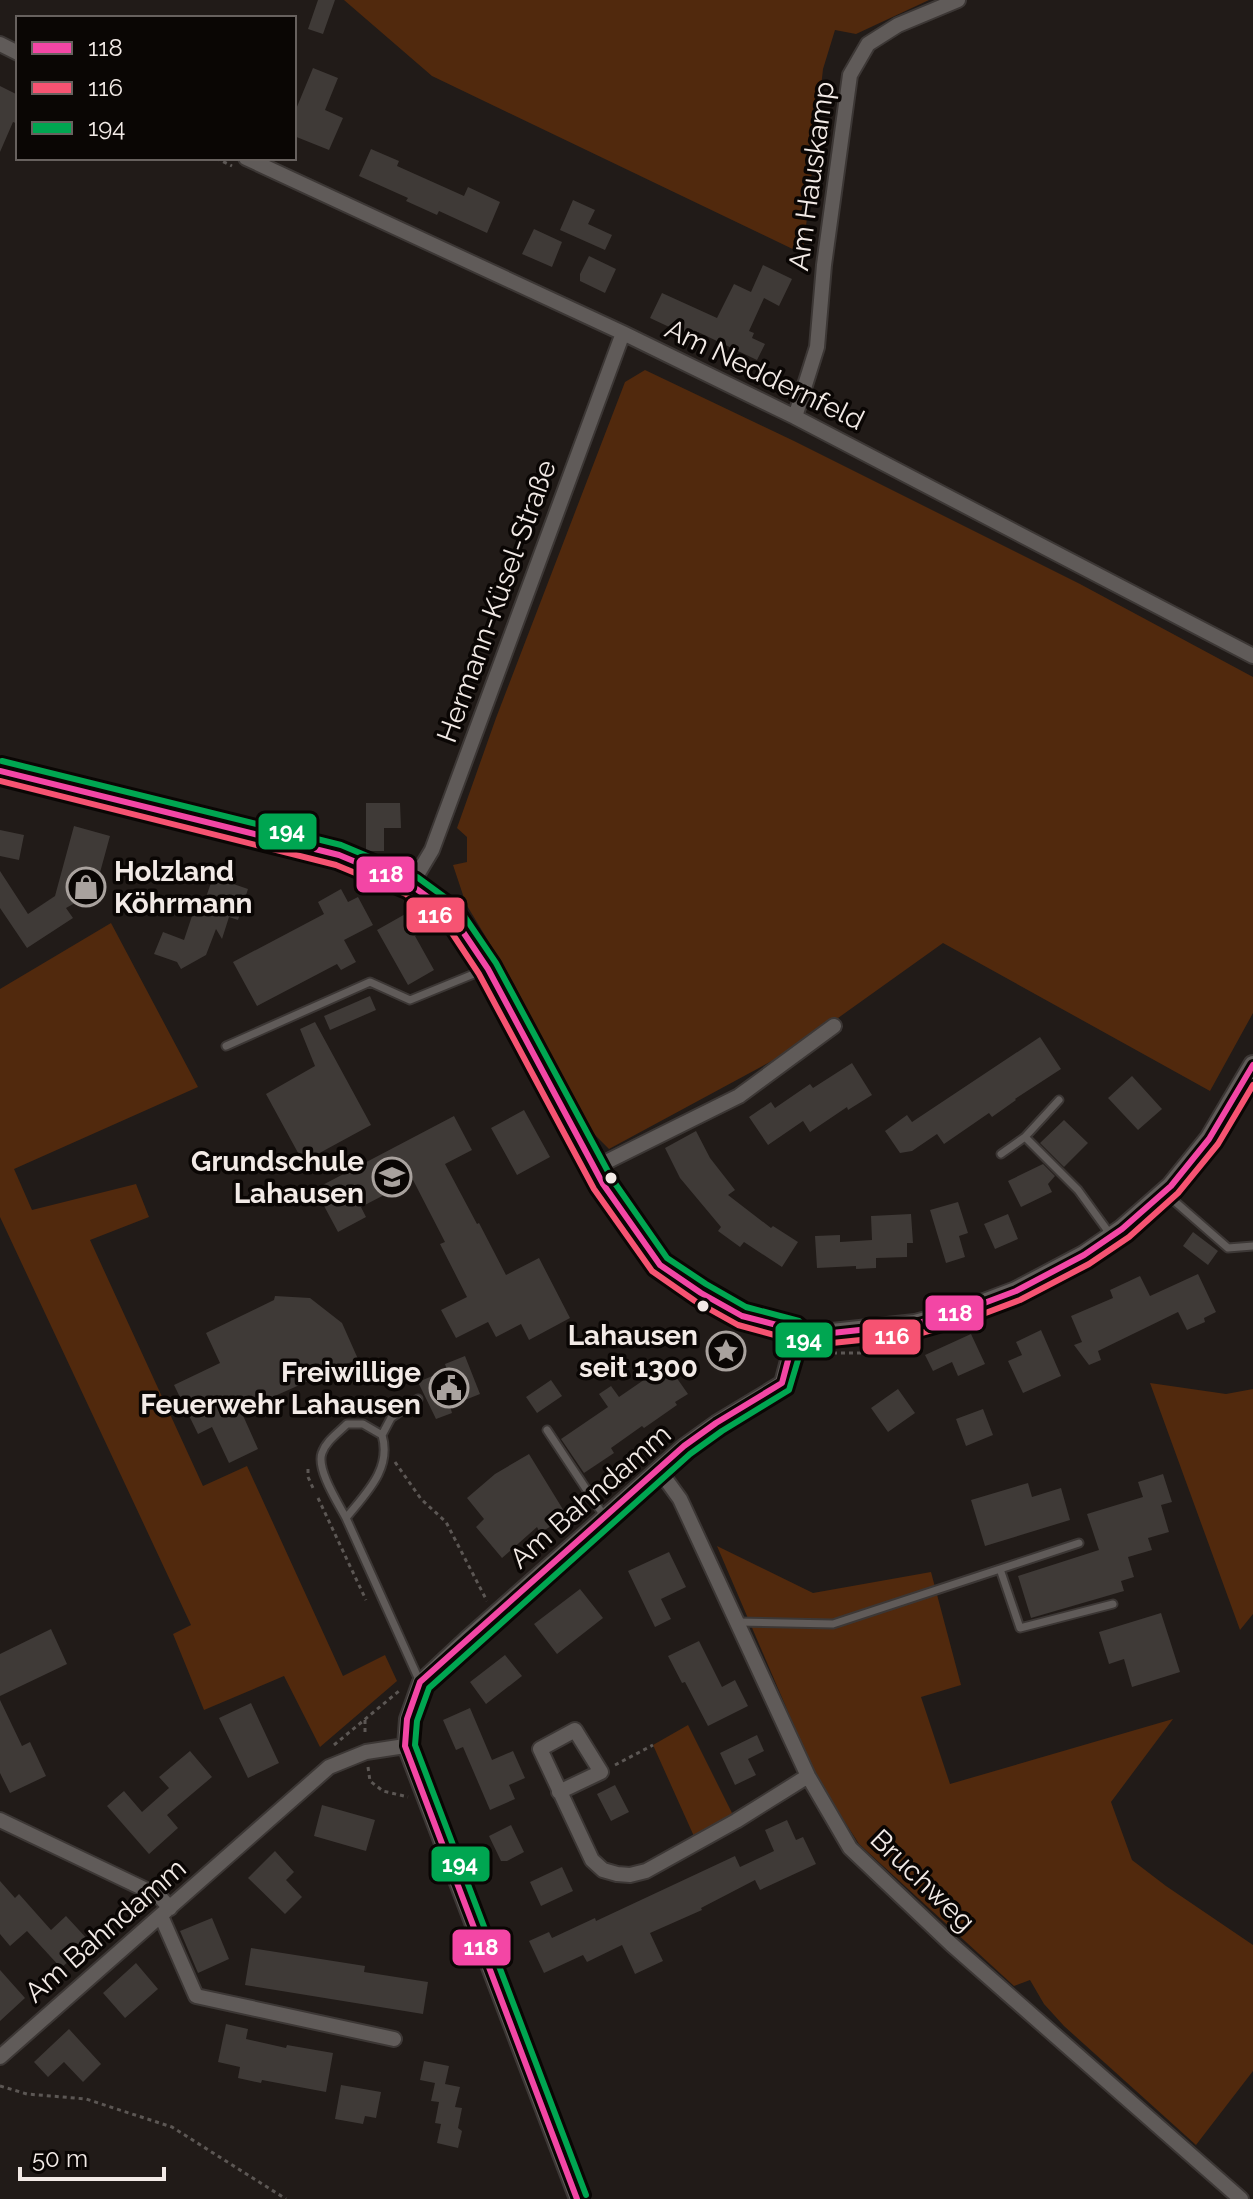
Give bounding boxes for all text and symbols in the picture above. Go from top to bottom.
legend [16,16,296,160]
text: 118 [88,33,123,62]
text: 116 [88,73,123,102]
street label: Am Hauskamp [782,79,841,273]
text: 194 [88,113,125,142]
street label: Am Neddernfeld [660,312,870,437]
street label: Hermann-Küsel-Straße [430,455,563,747]
line badge: 194 [257,812,318,851]
text: 194 [269,818,305,844]
place label: Holzland Köhrmann [114,855,252,920]
line badge: 118 [355,855,416,894]
text: 118 [368,861,404,887]
shop icon: Holzland Köhrmann [65,866,107,908]
line badge: 116 [405,896,466,934]
text: 116 [417,902,453,928]
place label: Grundschule Lahausen [191,1145,364,1210]
school or university icon: Grundschule Lahausen [371,1156,413,1198]
unlabelled marker [603,1170,619,1186]
line badge: 118 [924,1294,985,1332]
unlabelled marker [695,1298,711,1314]
text: 118 [937,1300,973,1326]
line badge: 116 [861,1318,922,1356]
place label: Lahausen seit 1300 [568,1319,698,1384]
line badge: 194 [774,1321,834,1359]
text: 116 [874,1323,910,1349]
text: 194 [786,1327,822,1353]
place icon: Lahausen seit 1300 [705,1330,747,1372]
place label: Freiwillige Feuerwehr Lahausen [140,1356,421,1421]
public building icon: Freiwillige Feuerwehr Lahausen [428,1367,470,1409]
street label: Am Bahndamm [503,1417,678,1575]
street label: Bruchweg [864,1822,982,1938]
line badge: 194 [430,1845,491,1883]
street label: Am Bahndamm [18,1851,193,2009]
text: 194 [442,1851,478,1877]
line badge: 118 [451,1928,512,1967]
text: 118 [463,1934,499,1960]
scale bar [20,2131,164,2181]
text: 50 m [32,2144,88,2173]

